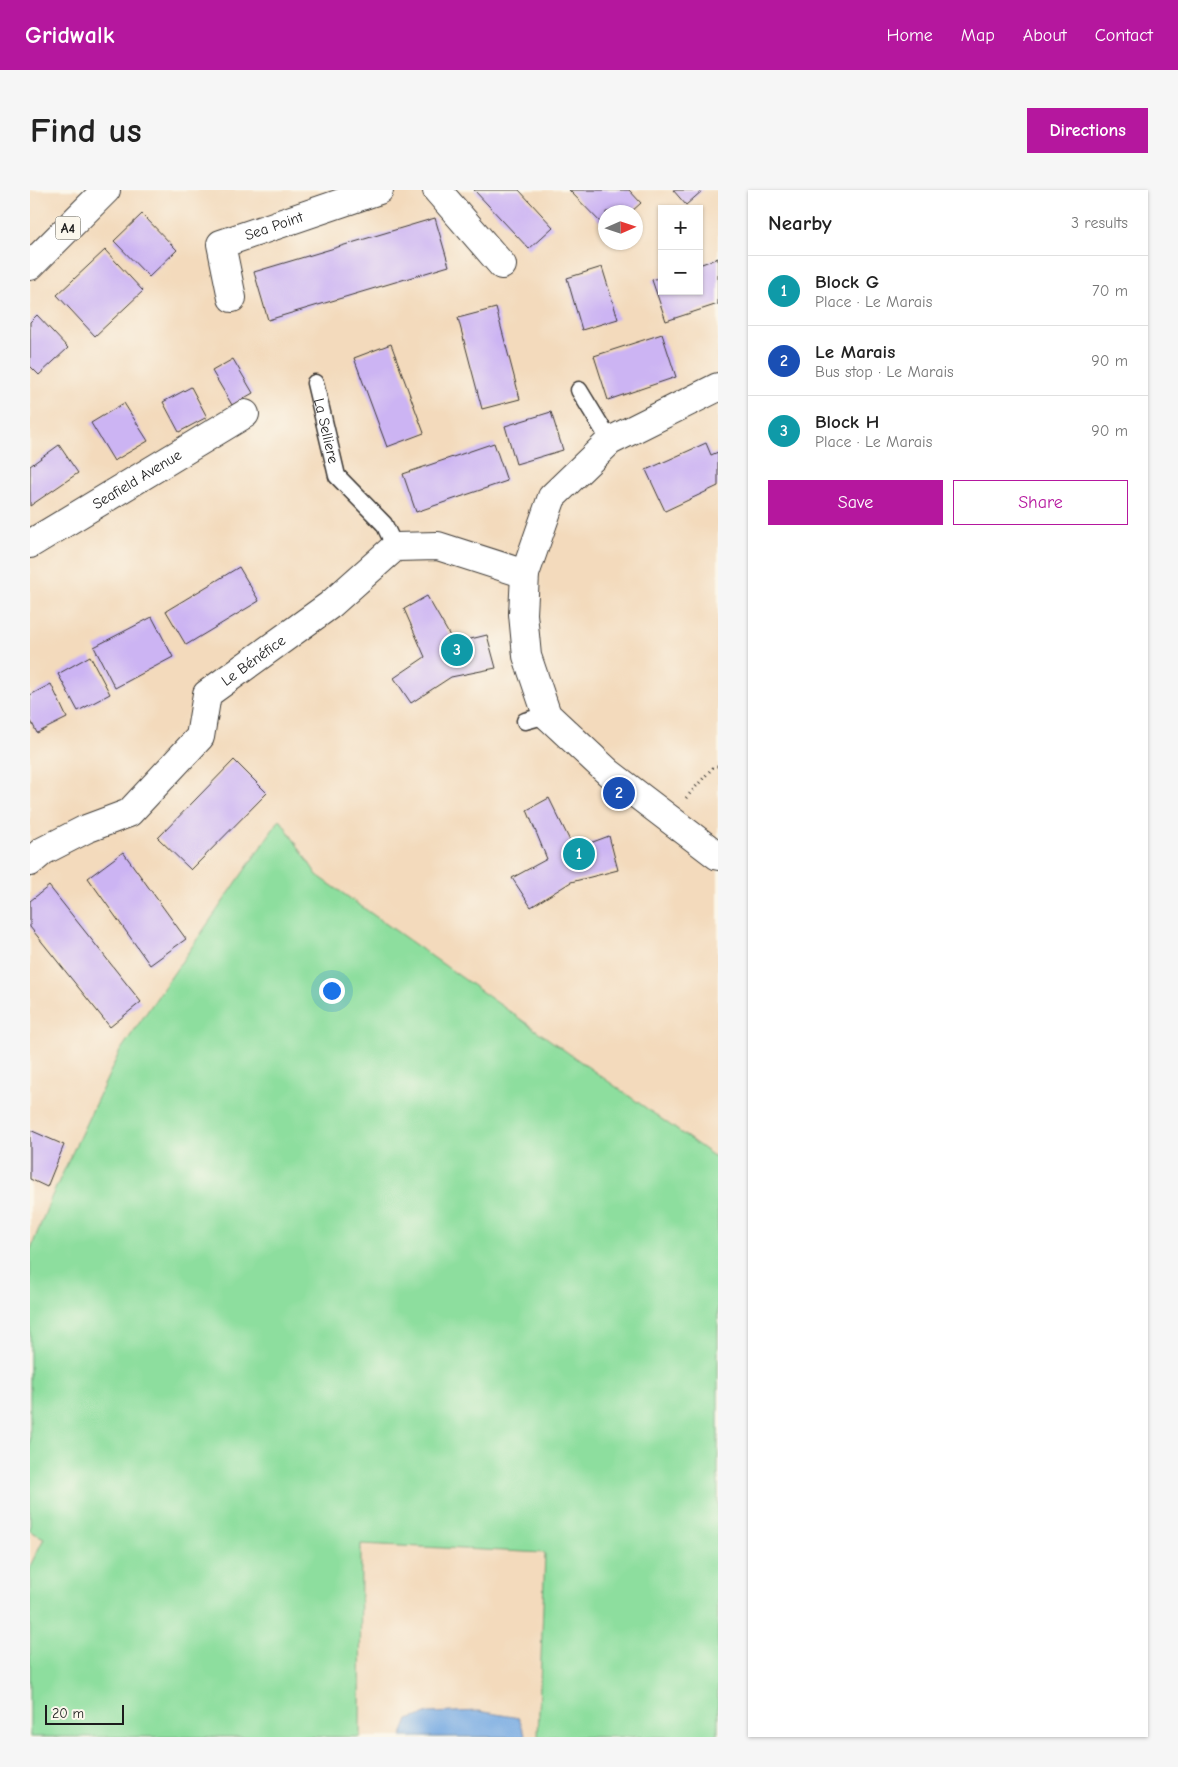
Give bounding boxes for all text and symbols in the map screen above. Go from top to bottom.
text: Gridwalk [25,21,114,49]
text: Home [886,25,933,46]
text: Map [961,25,995,46]
text: About [1023,25,1067,46]
text: Contact [1095,25,1153,46]
button: Directions [1027,108,1148,153]
text: Find us [30,110,142,151]
north arrow [598,205,643,250]
map controls [658,205,703,295]
button: + [658,205,703,250]
street label: Sea Point [242,207,306,244]
text: Nearby [768,211,832,235]
text: 3 results [1071,214,1128,232]
road number: A4 [56,216,80,239]
button: − [658,250,703,295]
text: Block G [815,271,879,293]
text: 1 [781,282,787,300]
text: 70 m [1092,282,1128,300]
text: Place · Le Marais [815,293,932,311]
text: Le Marais [815,341,895,363]
text: 2 [780,352,788,370]
text: 90 m [1091,352,1128,370]
text: Bus stop · Le Marais [815,363,954,381]
street label: La Selliere [310,396,343,466]
text: Block H [815,411,879,433]
text: 3 [780,422,788,440]
text: 90 m [1091,422,1128,440]
text: Place · Le Marais [815,433,932,451]
street label: Seafield Avenue [89,445,185,513]
button: Save [768,480,943,525]
button: Share [953,480,1128,525]
street label: Le Bénéfice [218,631,289,690]
pin: 3 [441,631,473,669]
pin: 2 [603,774,635,812]
pin: 1 [563,835,595,873]
your location [319,978,345,1004]
scale bar [45,1702,124,1725]
text: 20 m [52,1705,84,1722]

